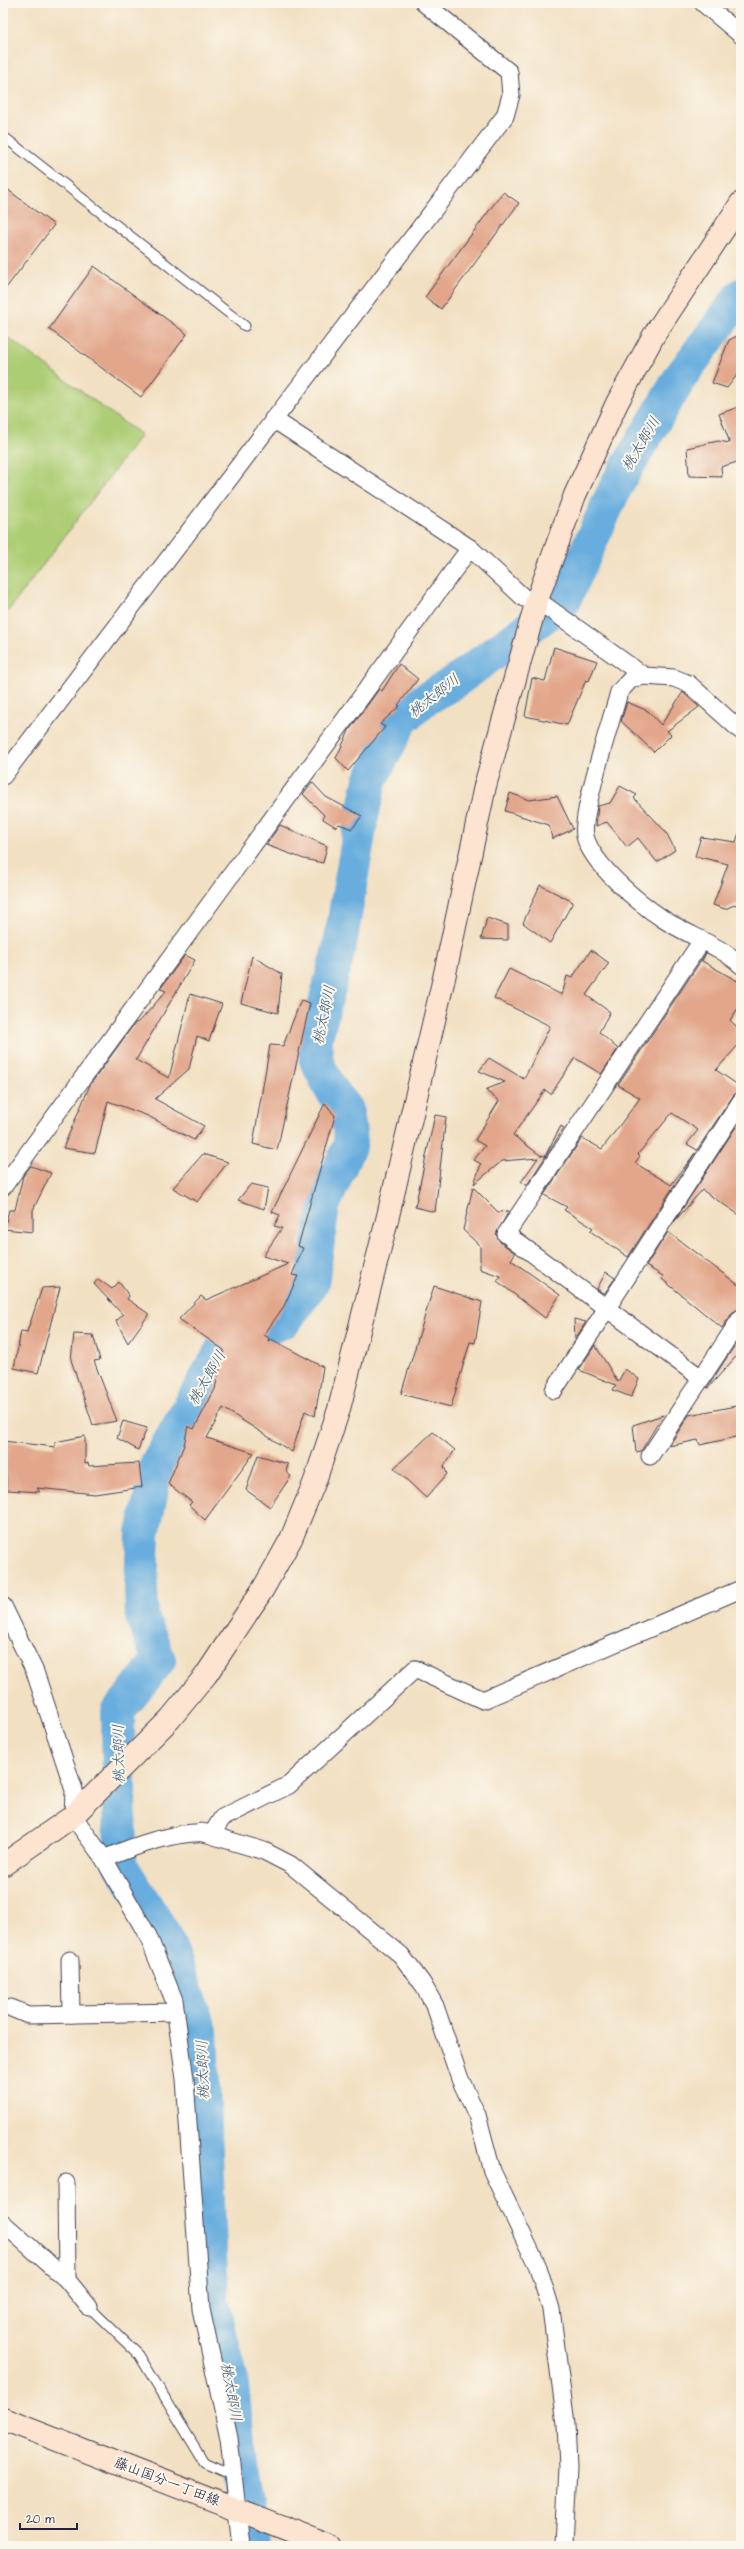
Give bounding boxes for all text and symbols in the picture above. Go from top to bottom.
water label: 桃太郎川 [617,413,665,475]
water label: 桃太郎川 [404,669,464,723]
water label: 桃太郎川 [307,983,341,1047]
water label: 桃太郎川 [183,1347,231,1409]
water label: 桃太郎川 [108,1724,130,1784]
water label: 桃太郎川 [191,2040,215,2100]
water label: 桃太郎川 [215,2361,247,2423]
street label: 藤山国分一丁田線 [111,2453,223,2511]
scale bar [20,2505,77,2531]
text: 20 m [26,2511,55,2528]

